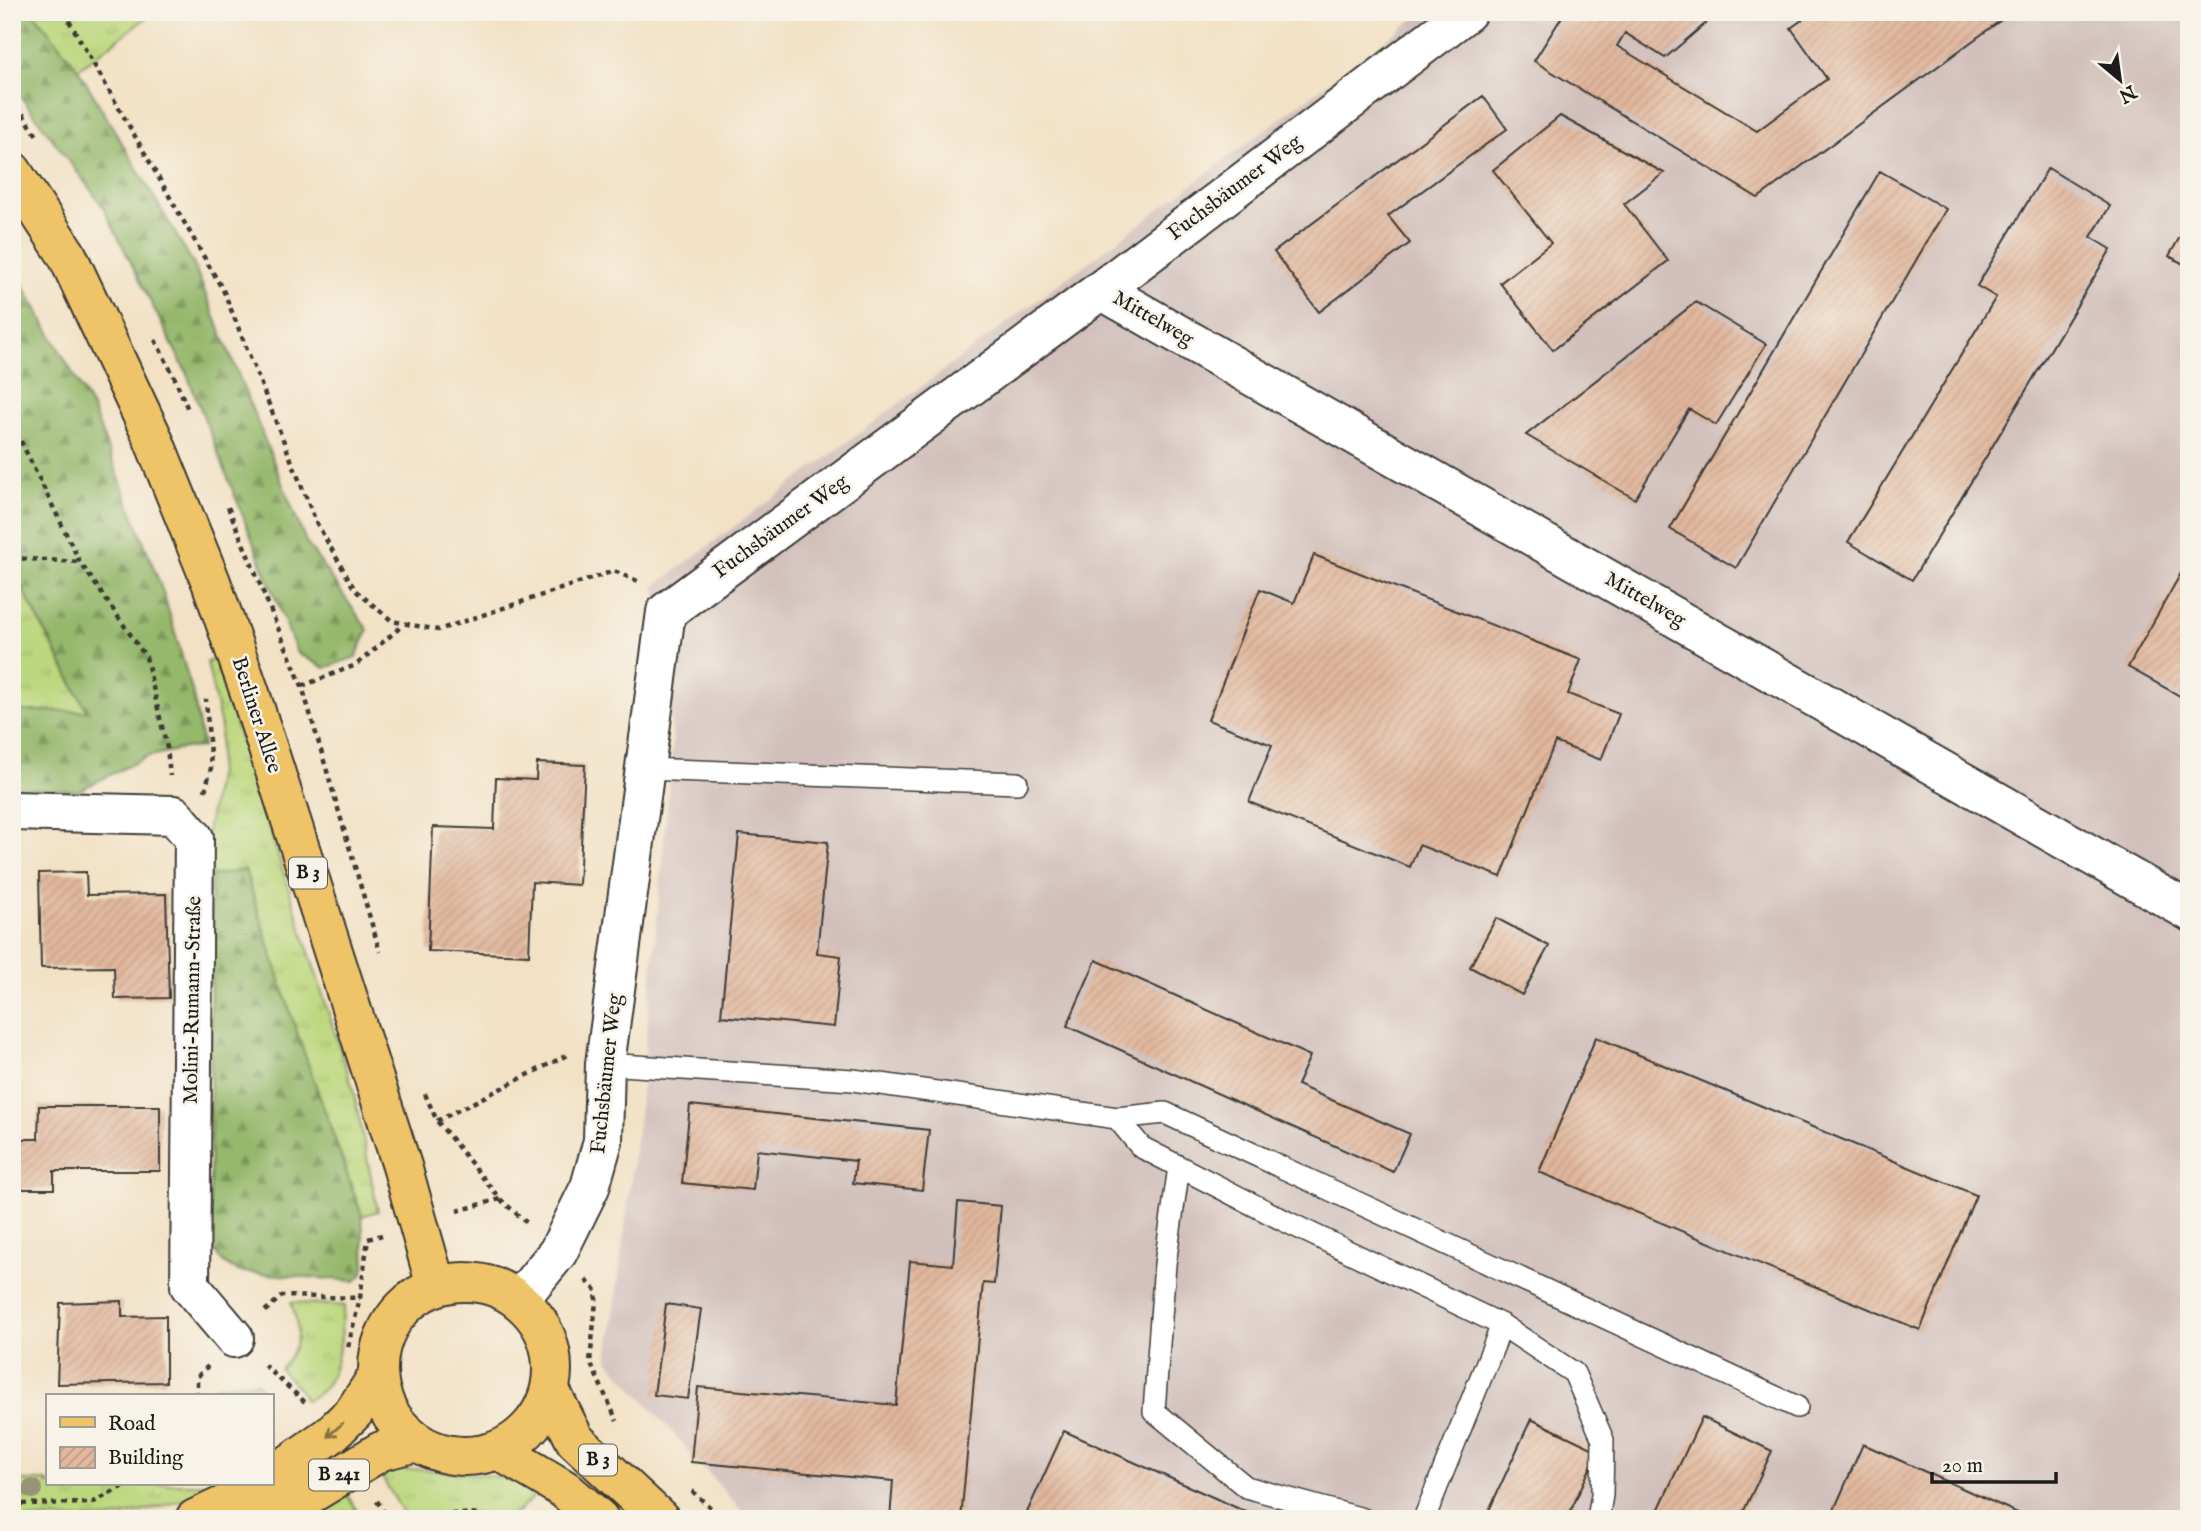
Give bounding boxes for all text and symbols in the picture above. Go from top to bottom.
north arrow [2086,46,2156,116]
text: N [2114,78,2141,108]
street label: Fuchsbäumer Weg [1163,128,1308,247]
street label: Mittelweg [1108,285,1199,353]
street label: Fuchsbäumer Weg [708,468,855,585]
street label: Mittelweg [1600,566,1691,634]
street label: Berliner Allee [225,653,288,777]
road number: B 3 [289,858,327,888]
street label: Molini-Rumann-Straße [178,895,208,1104]
street label: Fuchsbäumer Weg [585,992,629,1155]
legend [46,1394,273,1486]
text: Road [108,1411,156,1438]
one-way arrow [326,1422,344,1438]
scale bar [1932,1440,2056,1484]
road number: B 3 [579,1444,617,1476]
text: Building [108,1445,184,1472]
text: 20 m [1942,1453,1983,1480]
road number: B 241 [309,1460,369,1490]

